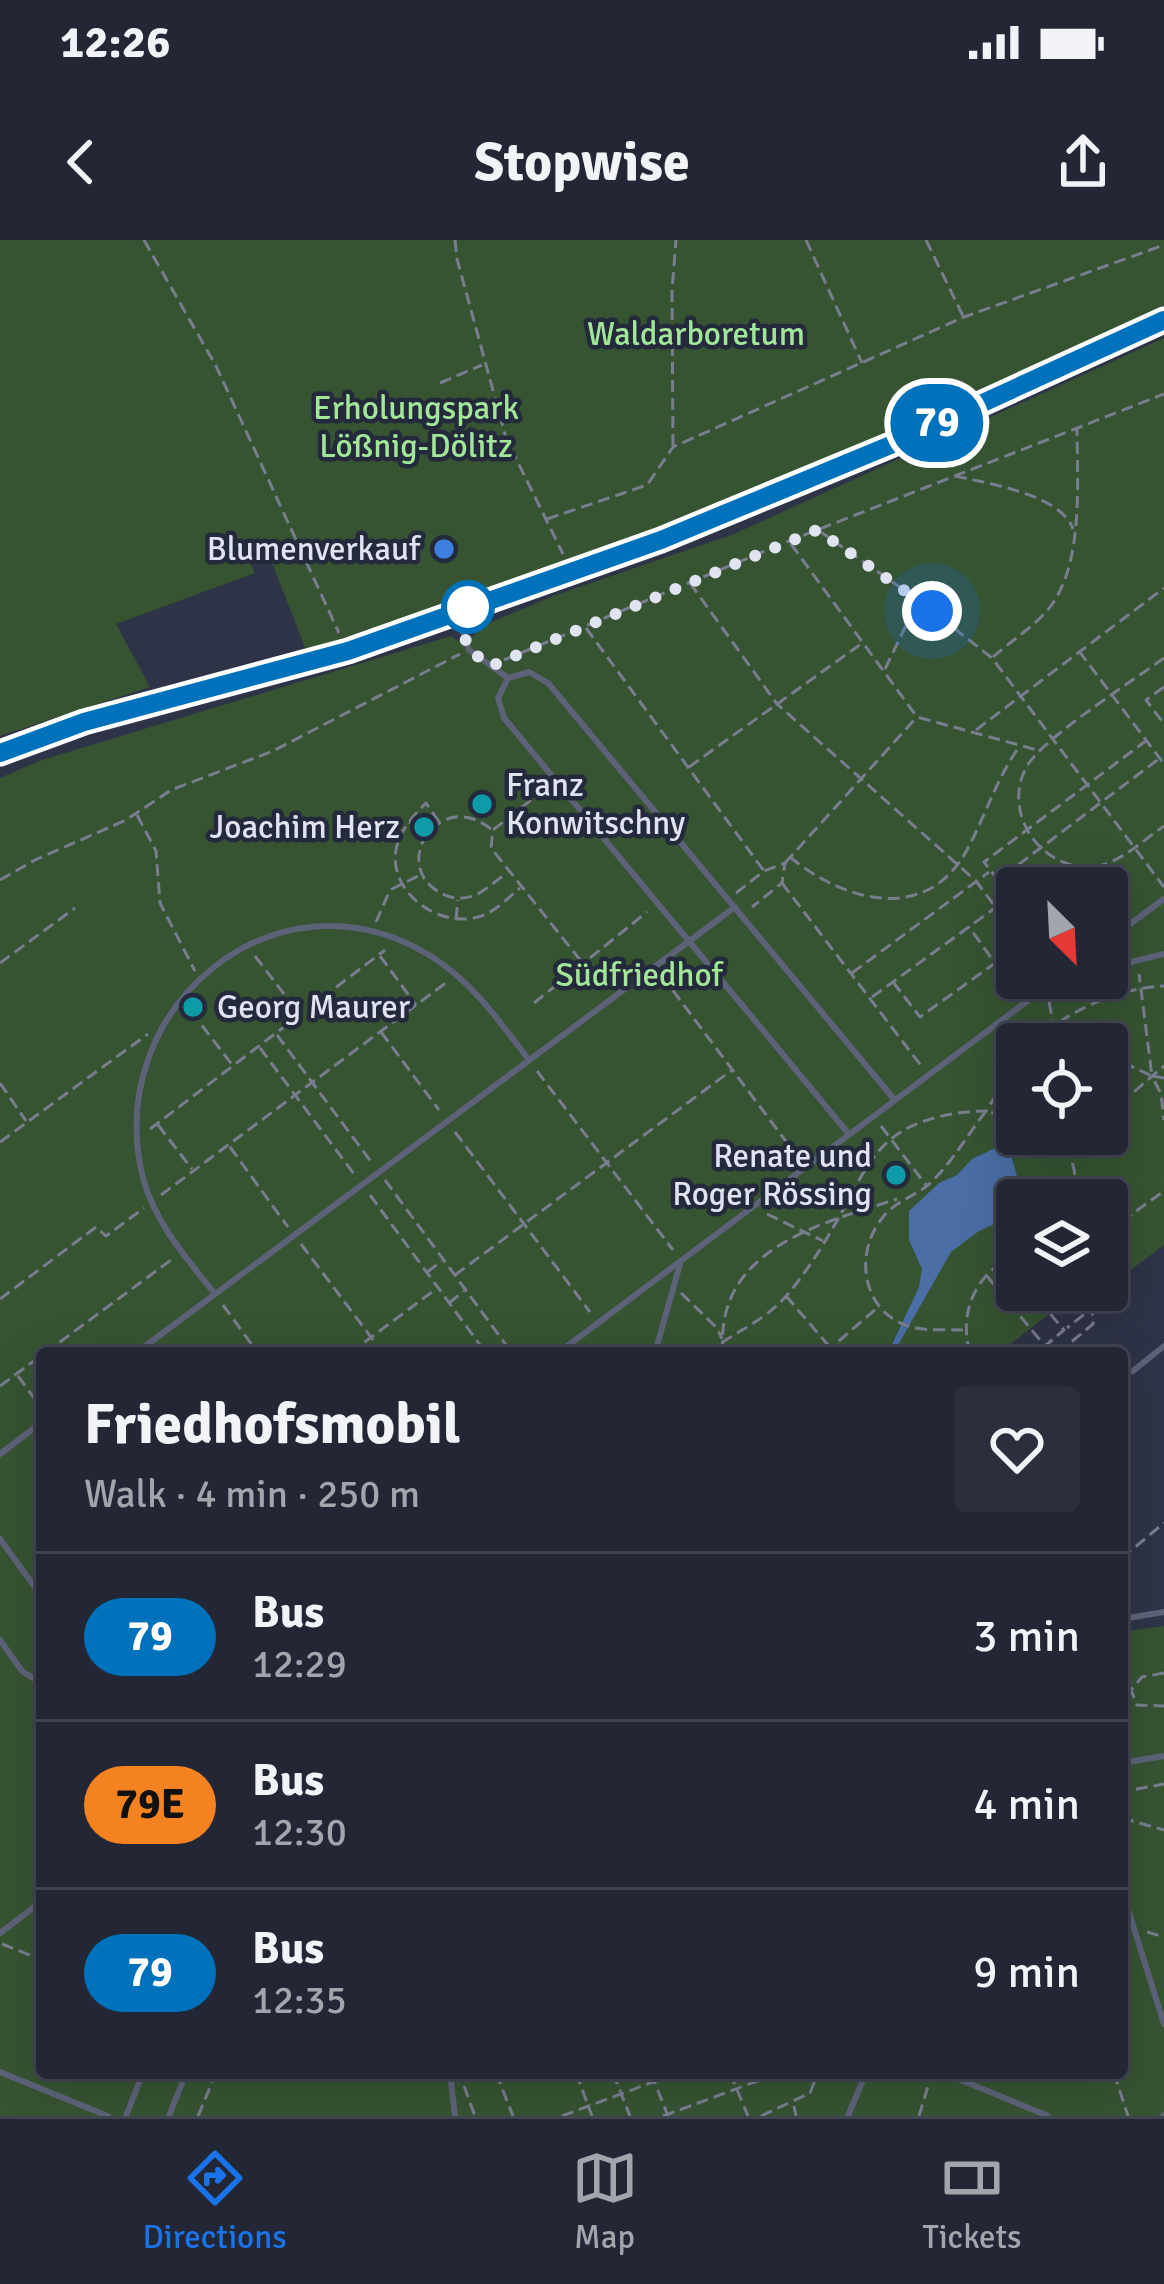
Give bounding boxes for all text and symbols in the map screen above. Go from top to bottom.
text: 12:26 [60,15,170,70]
icon: back [48,129,114,195]
text: Stopwise [474,129,690,196]
icon: share [1050,129,1116,195]
park label: Waldarboretum [587,314,805,355]
line badge: 79 [883,384,991,462]
park label: Erholungspark Lößnig-Dölitz [313,388,519,467]
text: 79 [914,397,960,448]
place label: Blumenverkauf [207,529,422,570]
marker: Blumenverkauf [431,536,457,562]
your location [902,581,962,641]
unlabelled marker [443,582,493,632]
place label: Franz Konwitschny [506,765,686,844]
marker: Franz Konwitschny [469,791,495,817]
place label: Joachim Herz [210,807,400,848]
marker: Joachim Herz [411,814,437,840]
north arrow [996,867,1128,999]
map controls [996,867,1128,1311]
park label: Südfriedhof [555,955,725,996]
place label: Georg Maurer [217,987,410,1028]
marker: Georg Maurer [180,994,206,1020]
button: locate [996,1023,1128,1155]
place label: Renate und Roger Rössing [672,1136,872,1215]
marker: Renate und Roger Rössing [883,1162,909,1188]
button: layers [996,1179,1128,1311]
button: heart [954,1386,1080,1512]
text: Friedhofsmobil [84,1389,461,1460]
text: Walk · 4 min · 250 m [84,1470,420,1518]
text: Bus [252,1585,324,1640]
text: 3 min [973,1609,1080,1664]
text: 79 [127,1611,173,1662]
text: 12:29 [252,1640,347,1688]
text: Bus [252,1753,324,1808]
text: 4 min [973,1777,1080,1832]
text: 79E [115,1779,185,1830]
text: 12:30 [252,1808,347,1856]
text: Bus [252,1921,324,1976]
text: 9 min [973,1945,1080,2000]
text: 79 [127,1947,173,1998]
text: 12:35 [252,1976,347,2024]
tab: Directions [142,2145,287,2258]
tab: Map [572,2145,638,2258]
tab: Tickets [922,2145,1022,2258]

